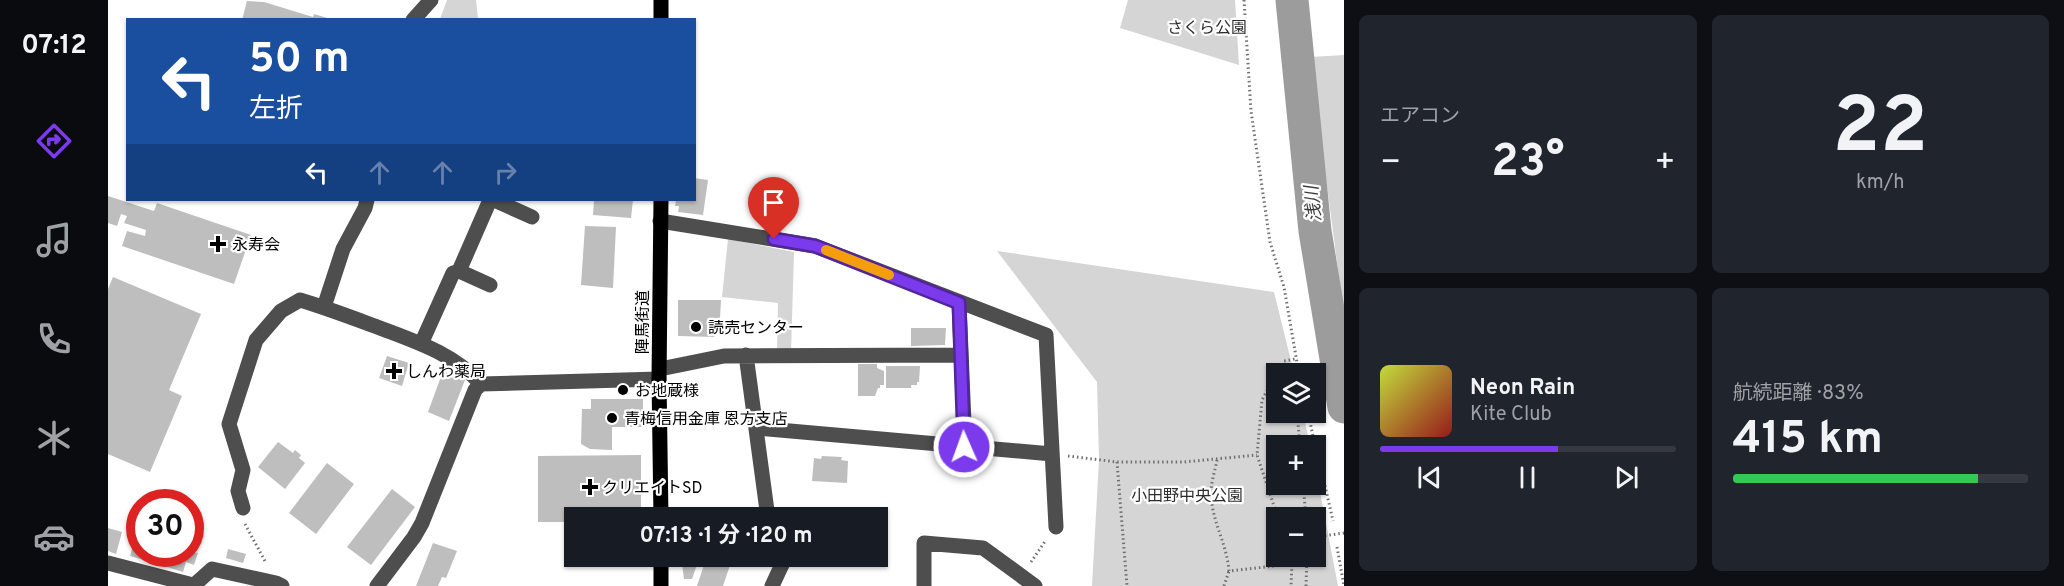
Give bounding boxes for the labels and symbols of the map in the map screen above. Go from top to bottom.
park label: さくら公園 [1167,19,1247,39]
pin [748,177,799,239]
water label: 浅川 [1301,183,1328,223]
marker: 永寿会 [209,235,227,253]
place label: 永寿会 [232,236,280,256]
street label: 陣馬街道 [634,290,654,354]
place label: 読売センター [708,319,804,339]
marker: 読売センター [689,320,703,334]
place label: しんわ薬局 [406,363,486,383]
marker: しんわ薬局 [387,364,401,378]
place label: お地蔵様 [635,382,699,402]
marker: お地蔵様 [616,383,630,397]
place label: 青梅信用金庫 恩方支店 [624,410,788,430]
marker: 青梅信用金庫 恩方支店 [605,411,619,425]
position arrow [932,415,996,479]
place label: クリエイトSD [602,479,703,499]
marker: クリエイトSD [583,480,597,494]
park label: 小田野中央公園 [1131,487,1243,507]
speed limit sign: 30 [126,489,204,567]

